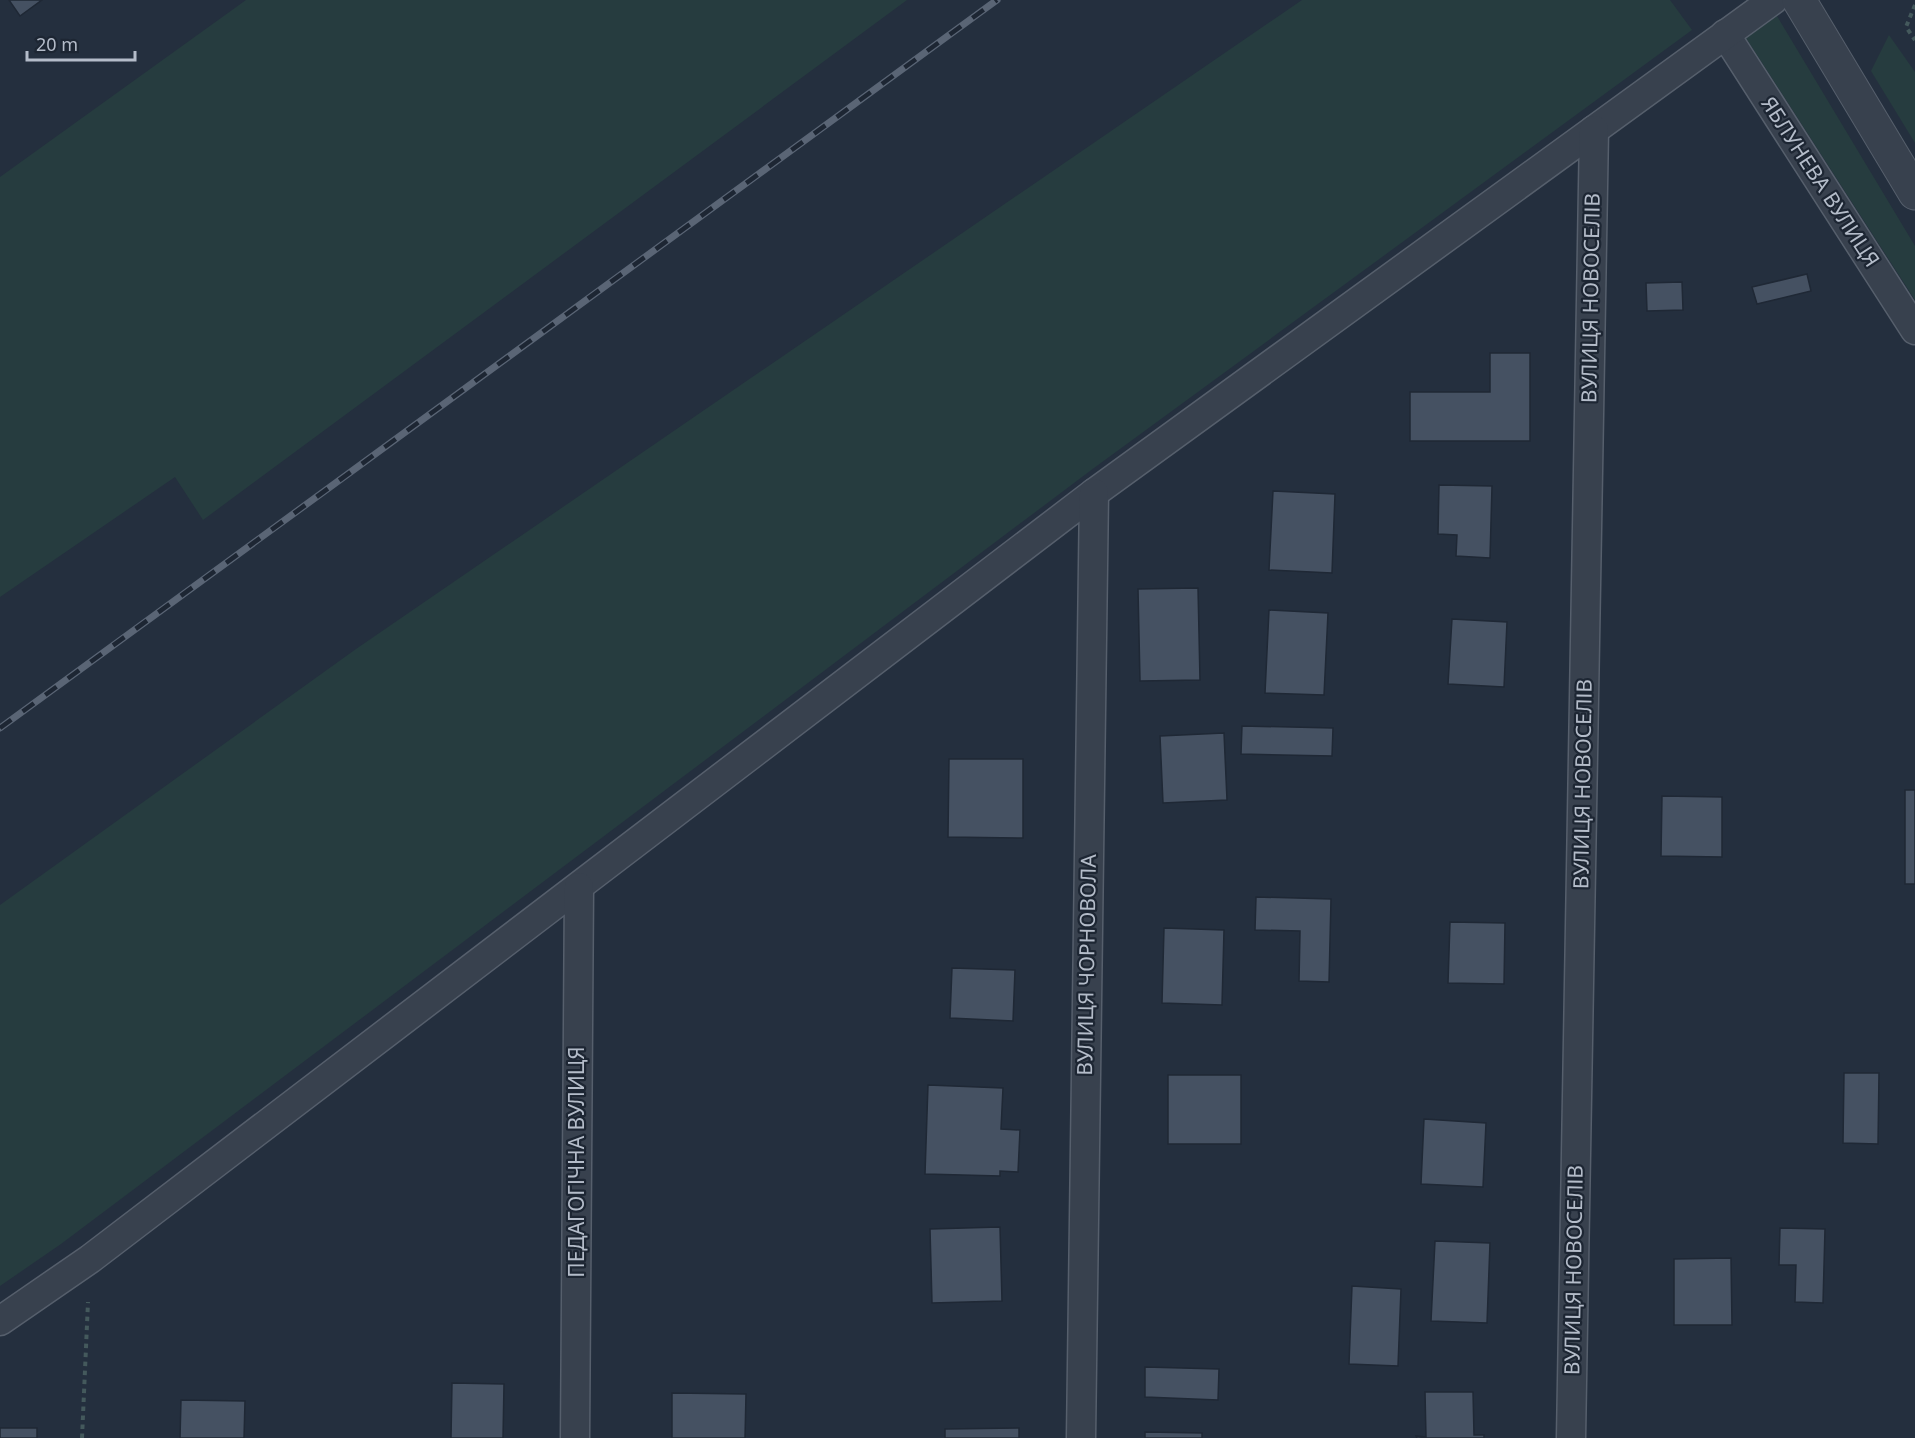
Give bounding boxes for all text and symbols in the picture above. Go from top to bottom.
scale bar [27,24,135,62]
text: 20 m [36,32,78,56]
street label: ЯБЛУНЕВА ВУЛИЦЯ [1755,91,1886,272]
street label: ВУЛИЦЯ НОВОСЕЛІВ [1574,193,1606,403]
street label: ВУЛИЦЯ НОВОСЕЛІВ [1566,679,1598,889]
street label: ВУЛИЦЯ ЧОРНОВОЛА [1070,853,1102,1076]
street label: ПЕДАГОГІЧНА ВУЛИЦЯ [562,1046,590,1278]
street label: ВУЛИЦЯ НОВОСЕЛІВ [1557,1165,1589,1375]

